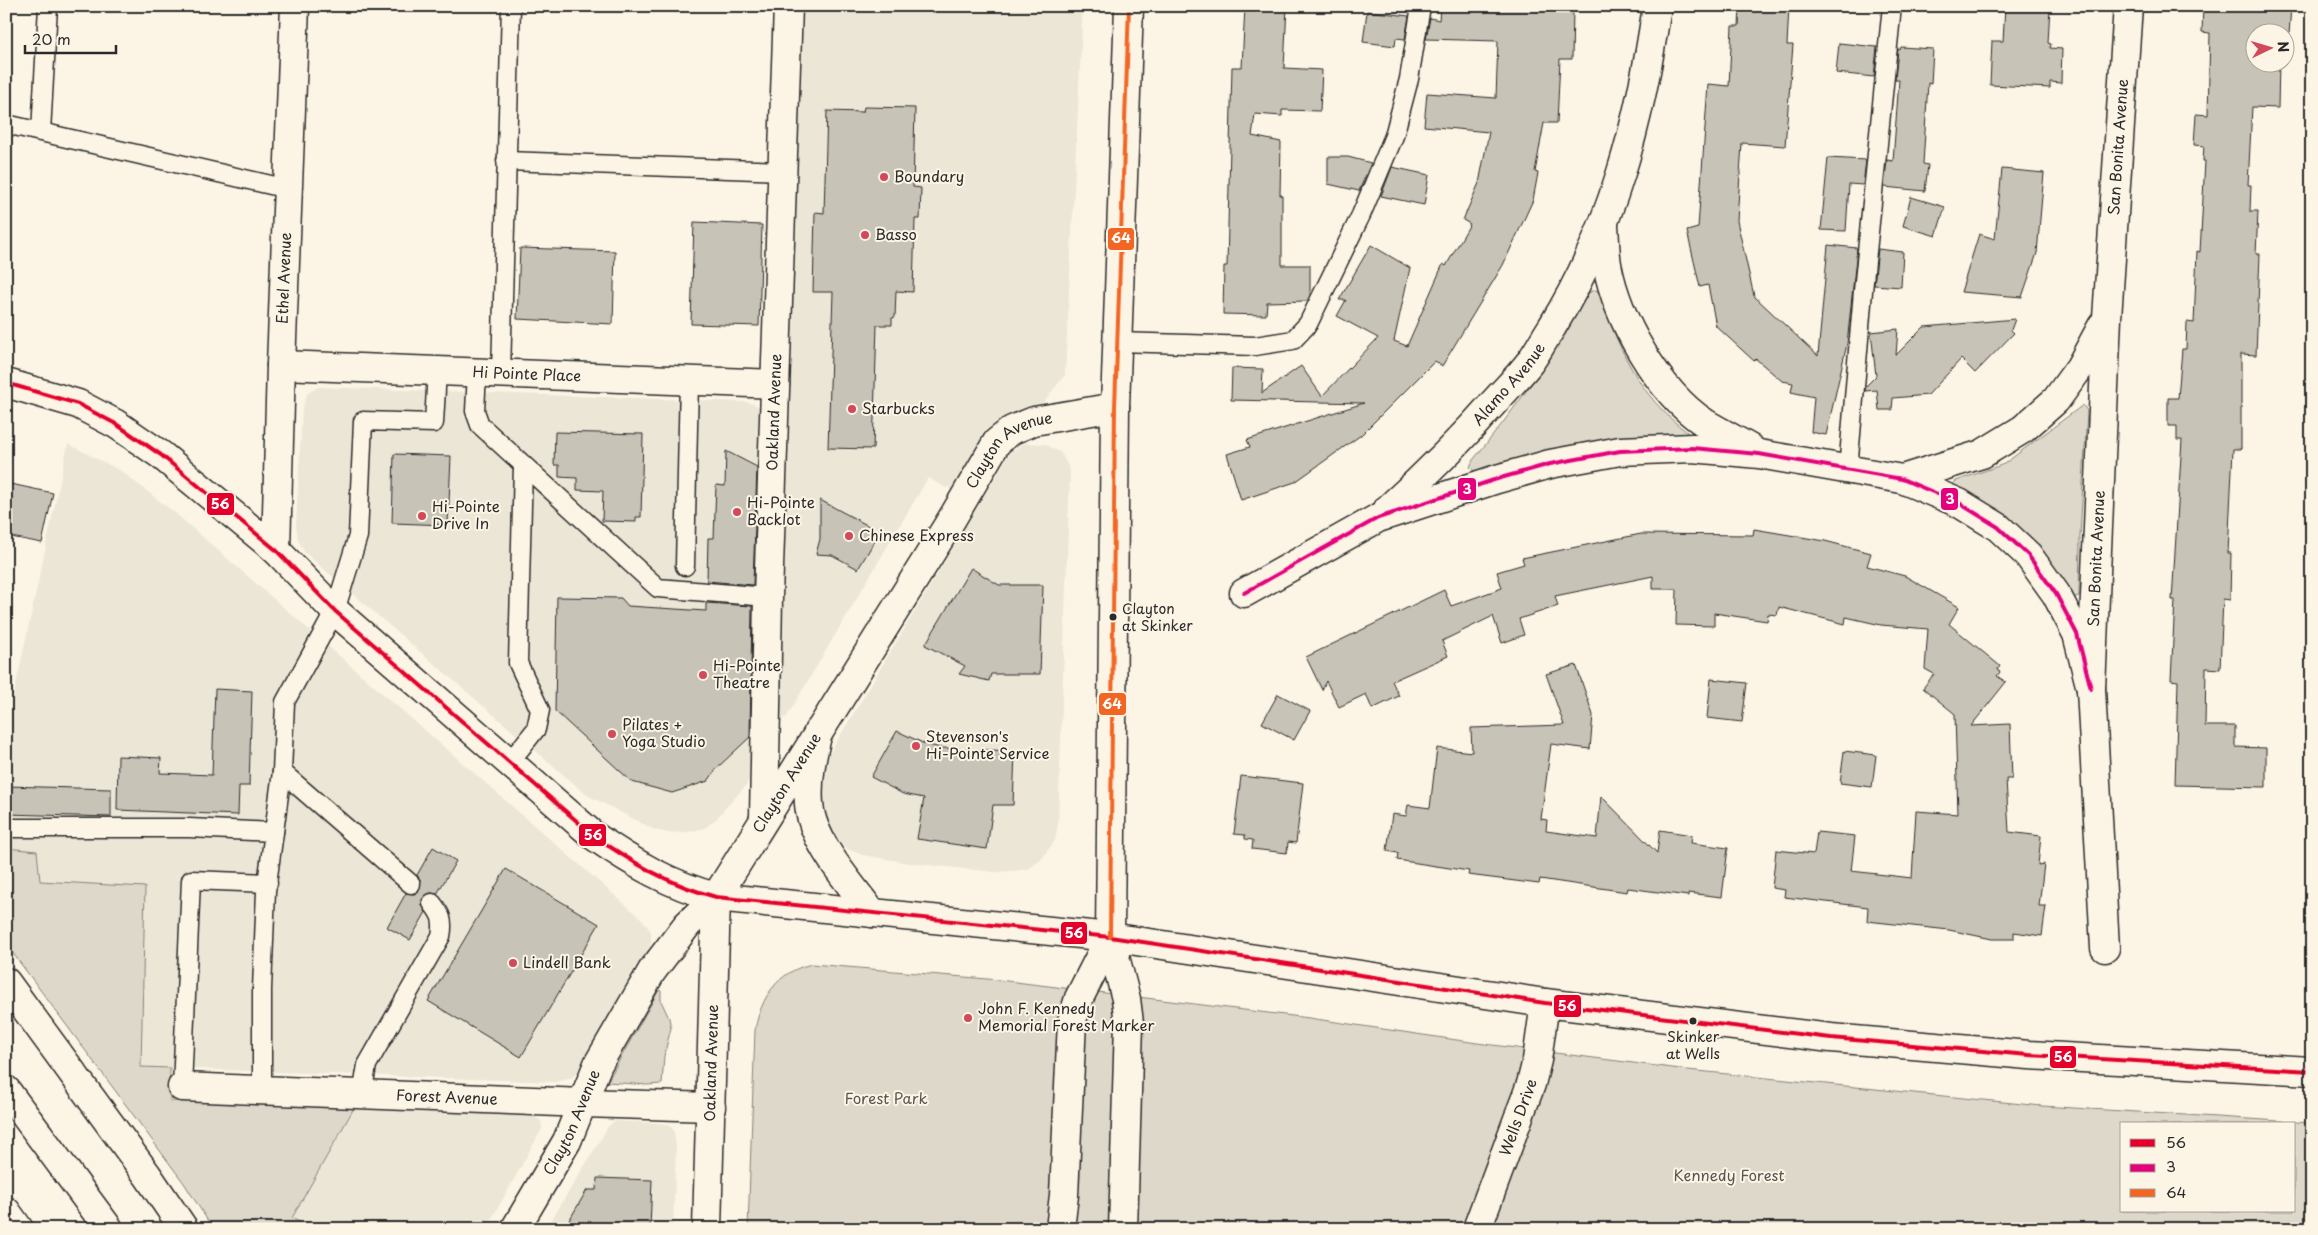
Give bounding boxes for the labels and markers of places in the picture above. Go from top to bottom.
place label: Boundary [894,164,964,187]
marker: Boundary [878,171,890,183]
place label: Basso [875,222,917,245]
marker: Basso [859,229,871,241]
place label: Starbucks [862,396,935,419]
marker: Starbucks [846,403,858,415]
place label: Hi-Pointe Backlot [747,490,815,530]
place label: Hi-Pointe Drive In [432,494,500,534]
marker: Hi-Pointe Backlot [731,506,743,518]
marker: Hi-Pointe Drive In [416,510,428,522]
place label: Chinese Express [859,523,974,546]
marker: Chinese Express [843,530,855,542]
place label: Clayton at Skinker [1122,598,1193,636]
marker: Clayton at Skinker [1108,612,1118,622]
place label: Hi-Pointe Theatre [713,653,781,693]
marker: Hi-Pointe Theatre [697,669,709,681]
place label: Pilates + Yoga Studio [622,712,706,752]
place label: Stevenson's Hi-Pointe Service [926,724,1049,764]
marker: Pilates + Yoga Studio [606,728,618,740]
marker: Stevenson's Hi-Pointe Service [910,740,922,752]
place label: Lindell Bank [523,950,611,973]
marker: Lindell Bank [507,957,519,969]
place label: John F. Kennedy Memorial Forest Marker [978,996,1154,1036]
marker: John F. Kennedy Memorial Forest Marker [962,1012,974,1024]
marker: Skinker at Wells [1688,1016,1698,1026]
place label: Skinker at Wells [1666,1026,1720,1064]

